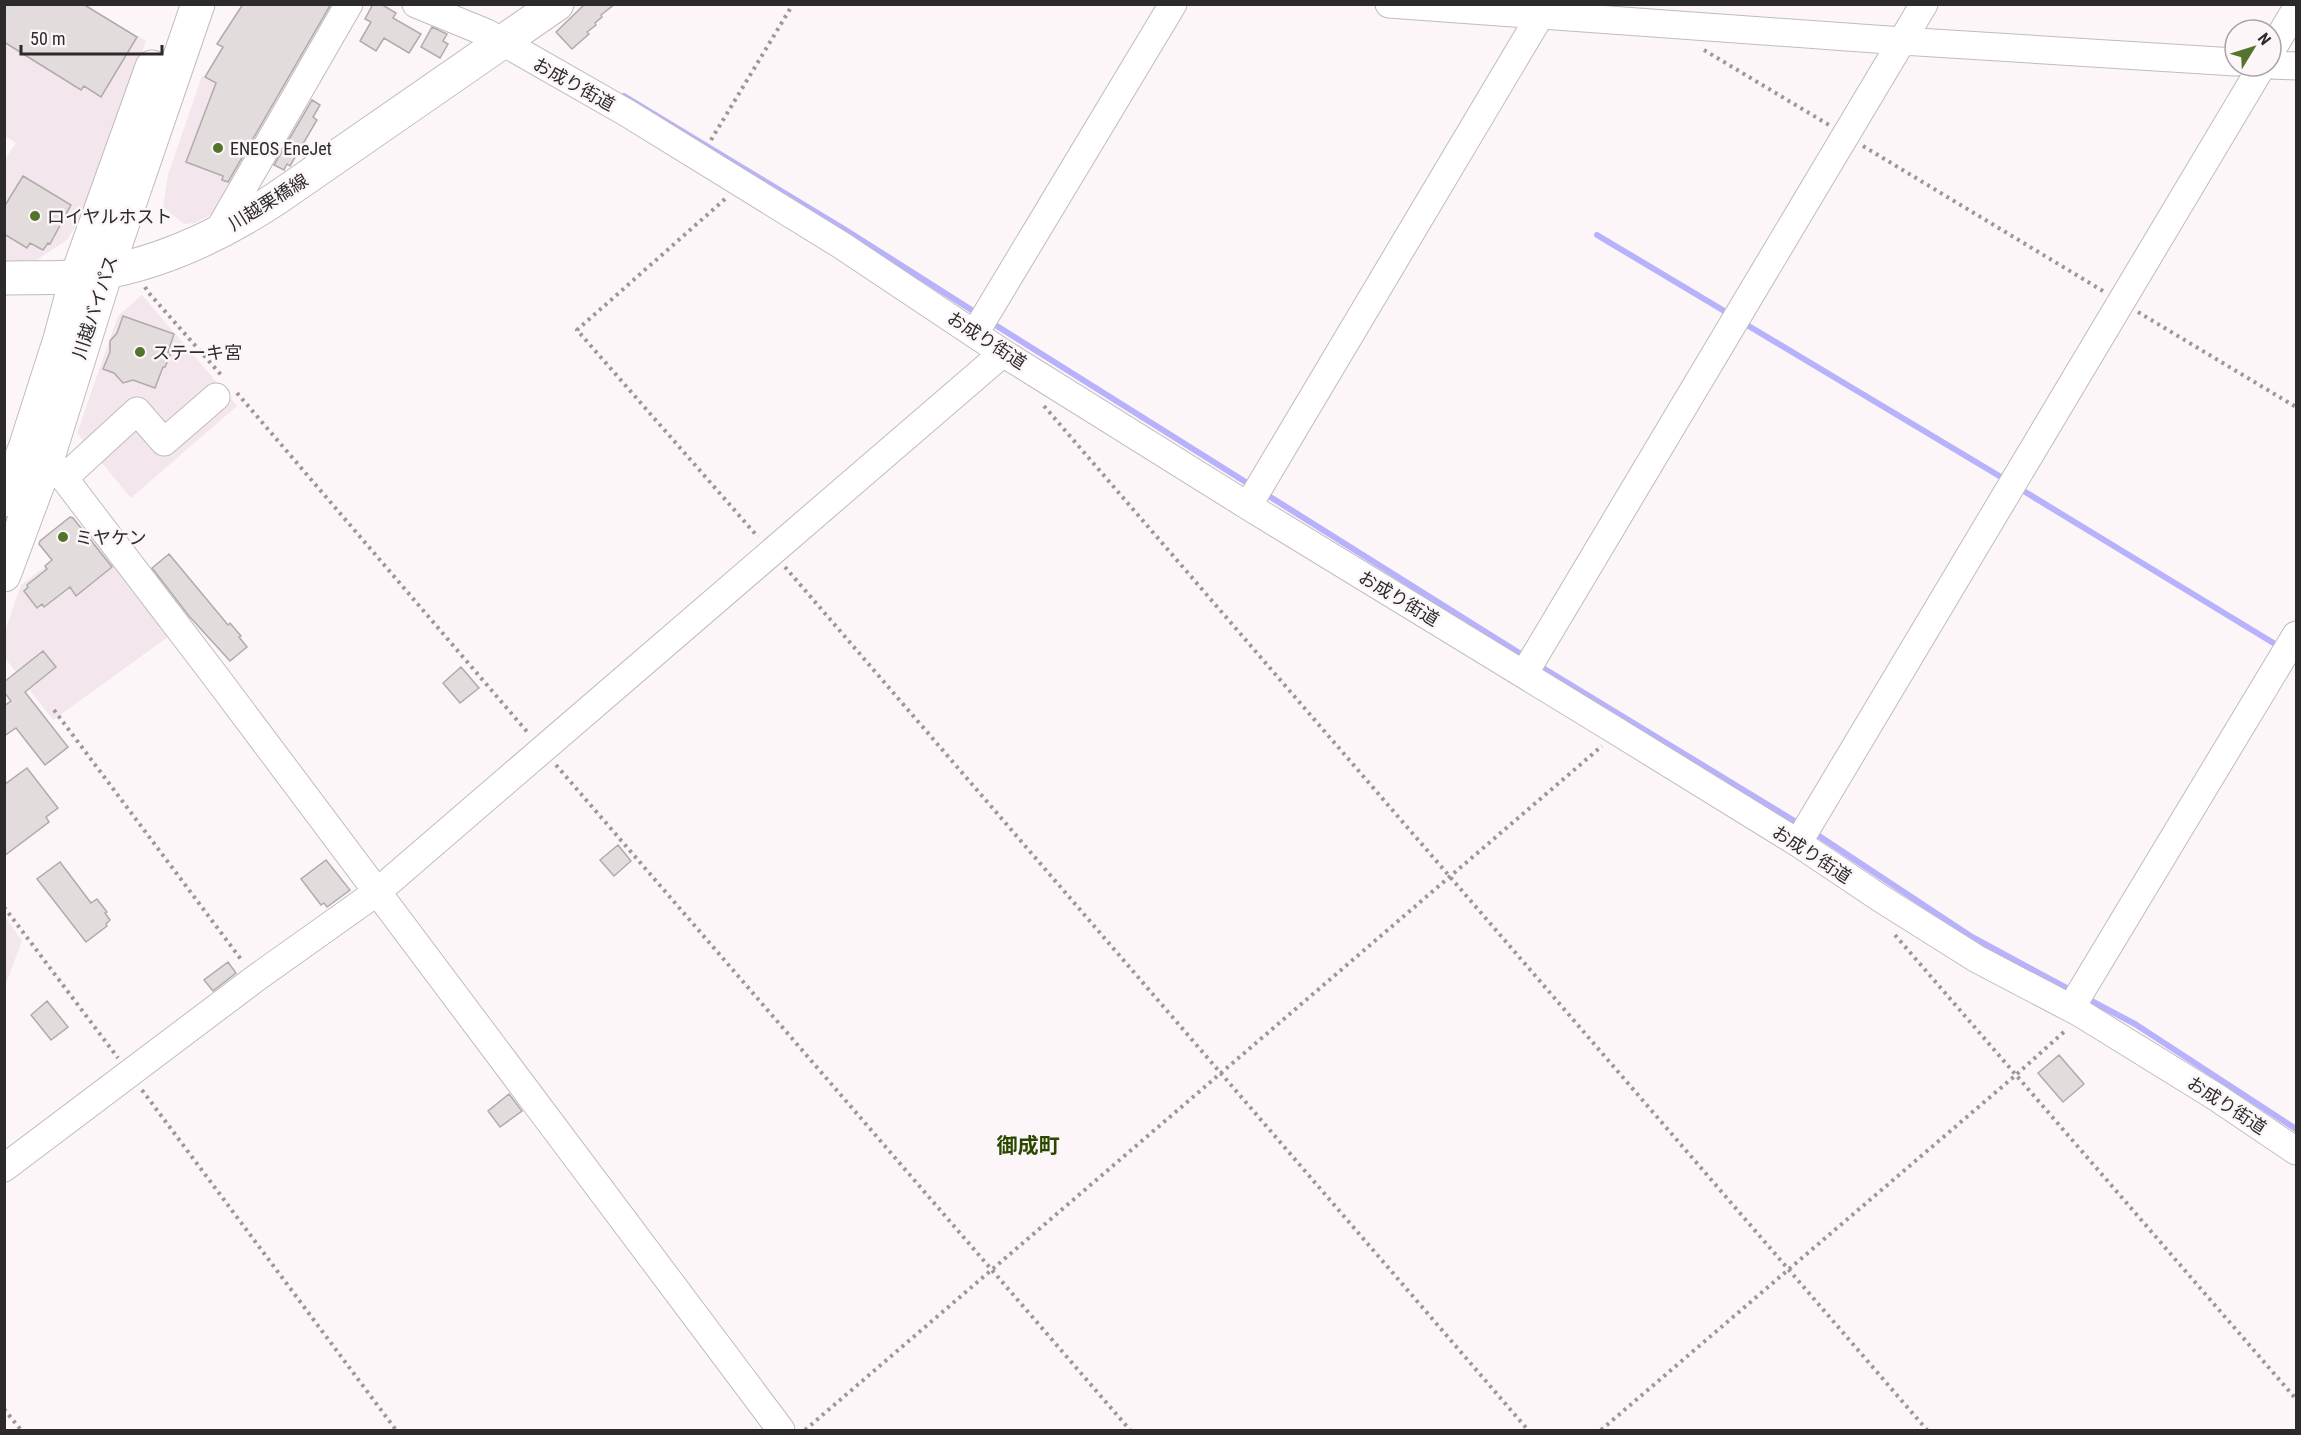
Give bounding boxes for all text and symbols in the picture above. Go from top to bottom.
scale bar [21,18,162,56]
north arrow [2223,18,2283,78]
text: 50 m [30,28,65,49]
text: N [2254,29,2275,49]
street label: お成り街道 [530,53,618,115]
place label: ENEOS EneJet [230,138,332,159]
marker: ENEOS EneJet [211,141,225,155]
street label: 川越栗橋線 [224,169,312,235]
place label: ロイヤルホスト [47,206,172,227]
marker: ロイヤルホスト [28,209,42,223]
street label: 川越バイパス [68,253,122,361]
street label: お成り街道 [944,307,1030,373]
place label: ステーキ宮 [152,342,242,363]
marker: ステーキ宮 [133,345,147,359]
place label: ミヤケン [75,527,146,548]
marker: ミヤケン [56,530,70,544]
street label: お成り街道 [1355,566,1443,630]
street label: お成り街道 [1769,821,1855,887]
street label: お成り街道 [2184,1072,2270,1138]
district label: 御成町 [997,1134,1060,1158]

